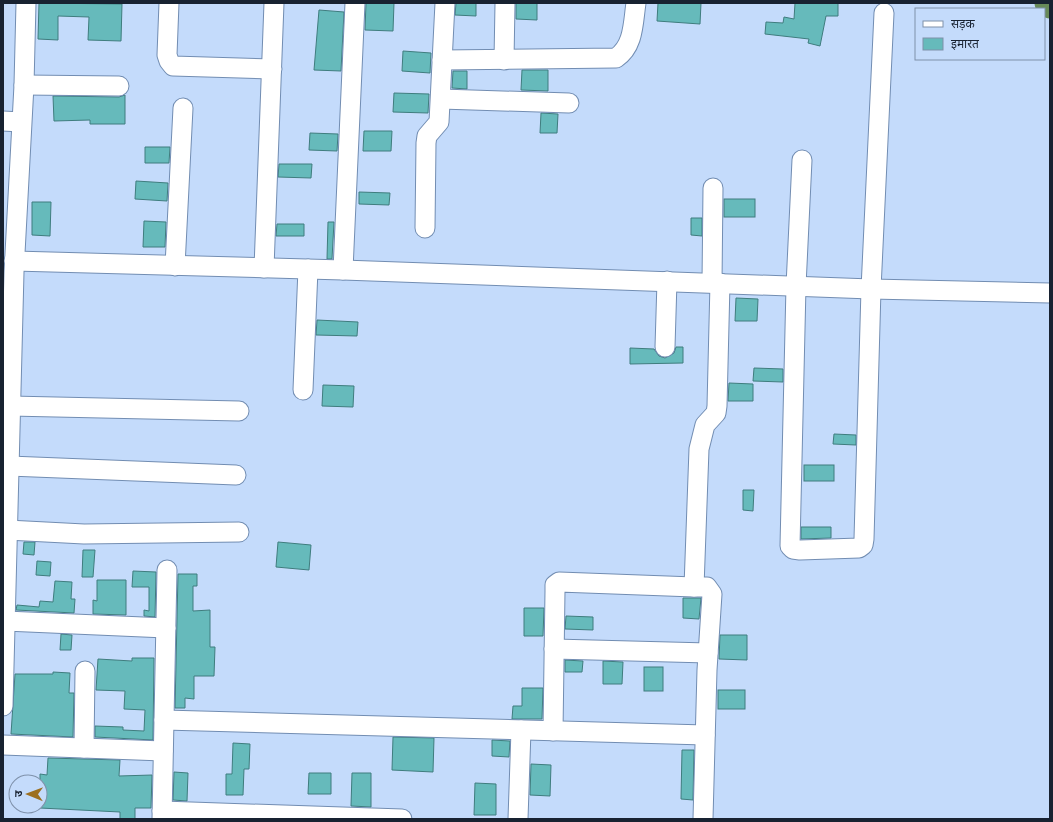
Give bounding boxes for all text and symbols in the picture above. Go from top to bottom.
legend [915,8,1045,60]
text: सड़क [951,17,976,32]
text: इमारत [951,37,980,52]
north arrow [8,774,48,814]
text: उ [12,790,25,797]

